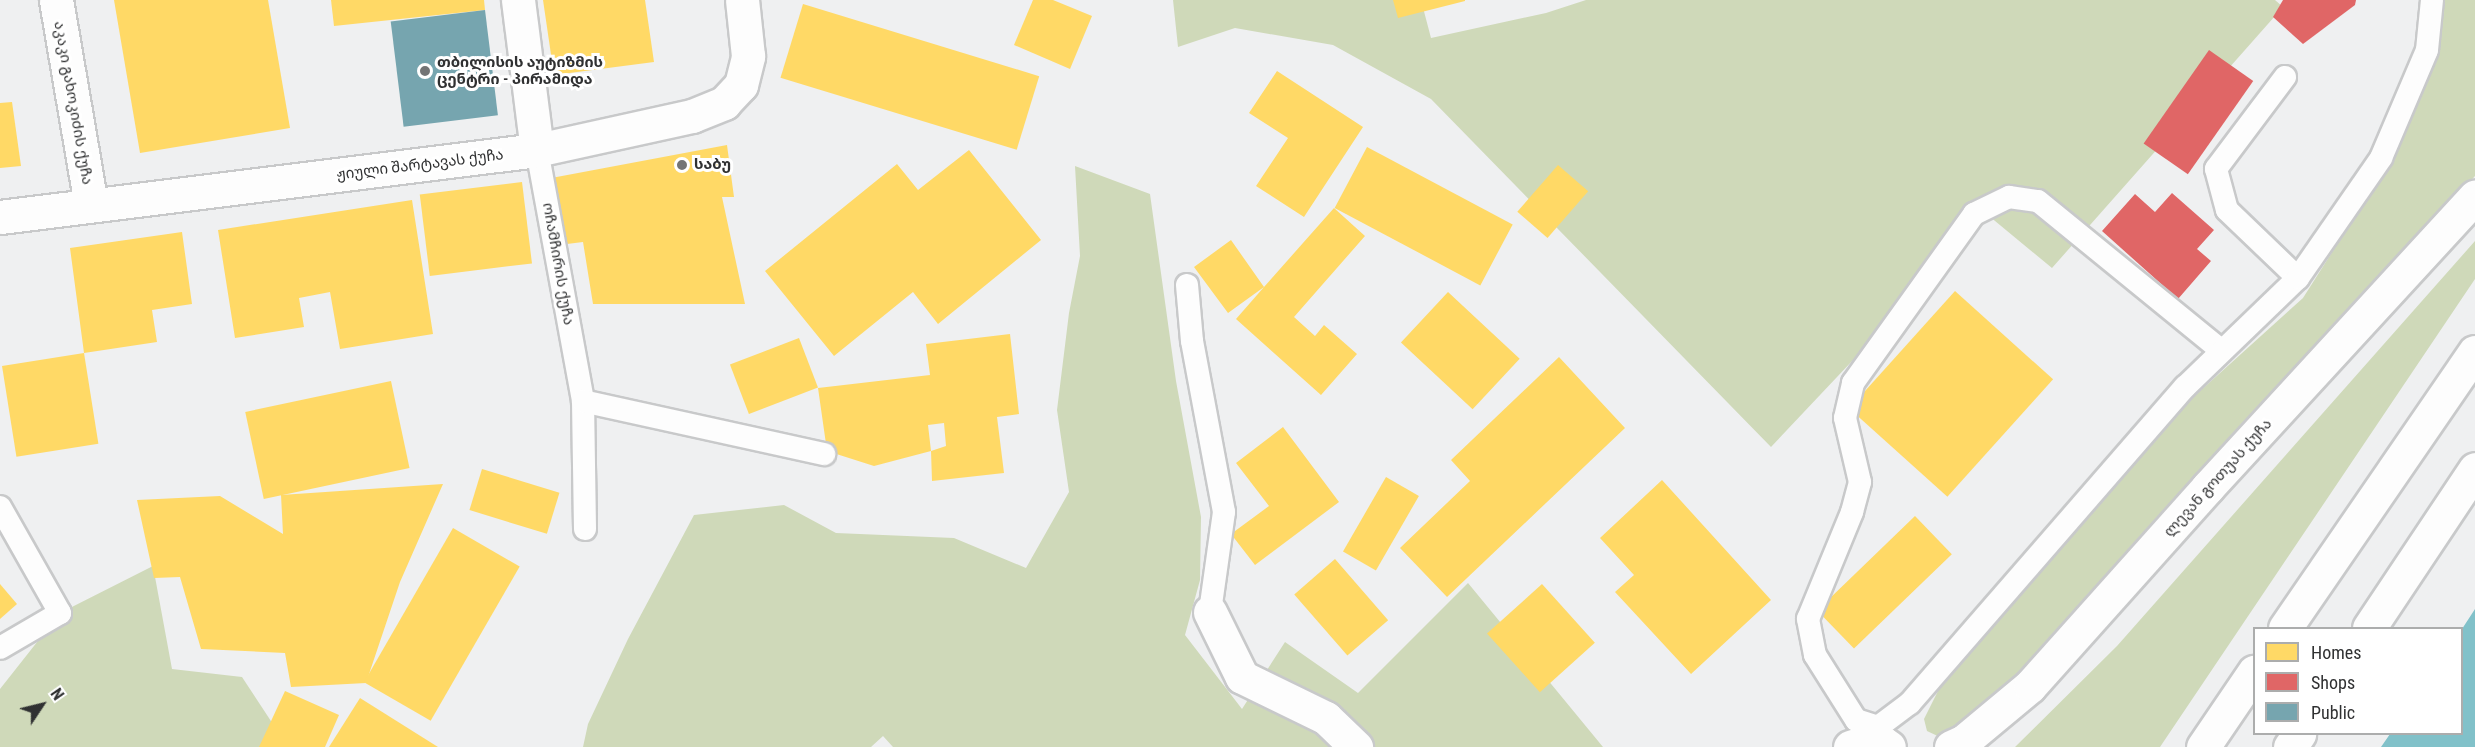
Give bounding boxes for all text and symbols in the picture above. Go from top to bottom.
street label: აკაკი გახოკიძის ქუჩა [50,20,96,186]
place label: თბილისის აუტიზმის ცენტრი - პირამიდა [437,53,603,88]
marker: თბილისის აუტიზმის ცენტრი - პირამიდა [418,64,432,78]
street label: ჟიული შარტავას ქუჩა [335,146,505,184]
place label: საბუ [694,156,731,174]
marker: საბუ [675,158,689,172]
street label: ოჩამჩირის ქუჩა [538,201,578,327]
street label: ლევან გოთუას ქუჩა [2160,415,2276,541]
legend [2253,627,2463,735]
text: Homes [2311,642,2361,663]
text: Shops [2311,672,2355,693]
north arrow [12,675,72,735]
text: N [47,685,68,704]
text: Public [2311,702,2355,723]

